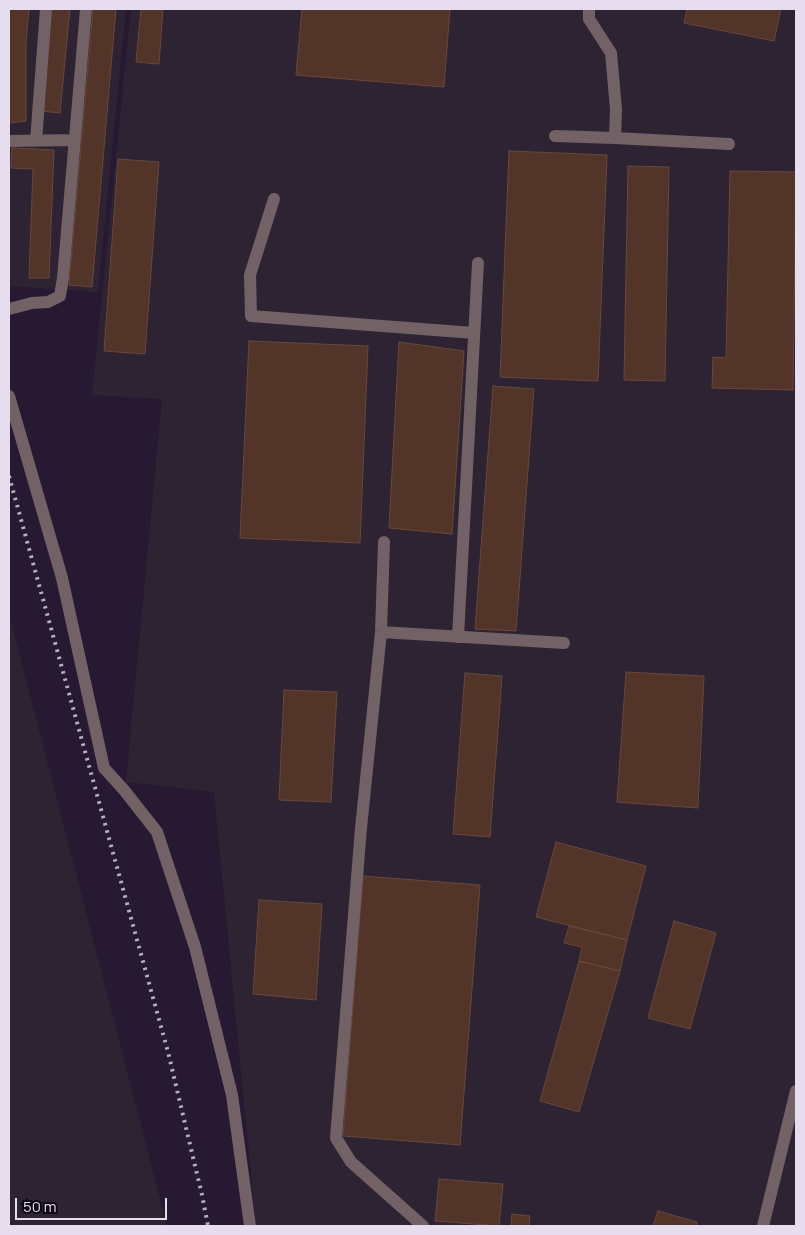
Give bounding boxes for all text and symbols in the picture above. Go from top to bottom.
scale bar [18,1188,170,1220]
text: 50 m [23,1196,57,1217]

